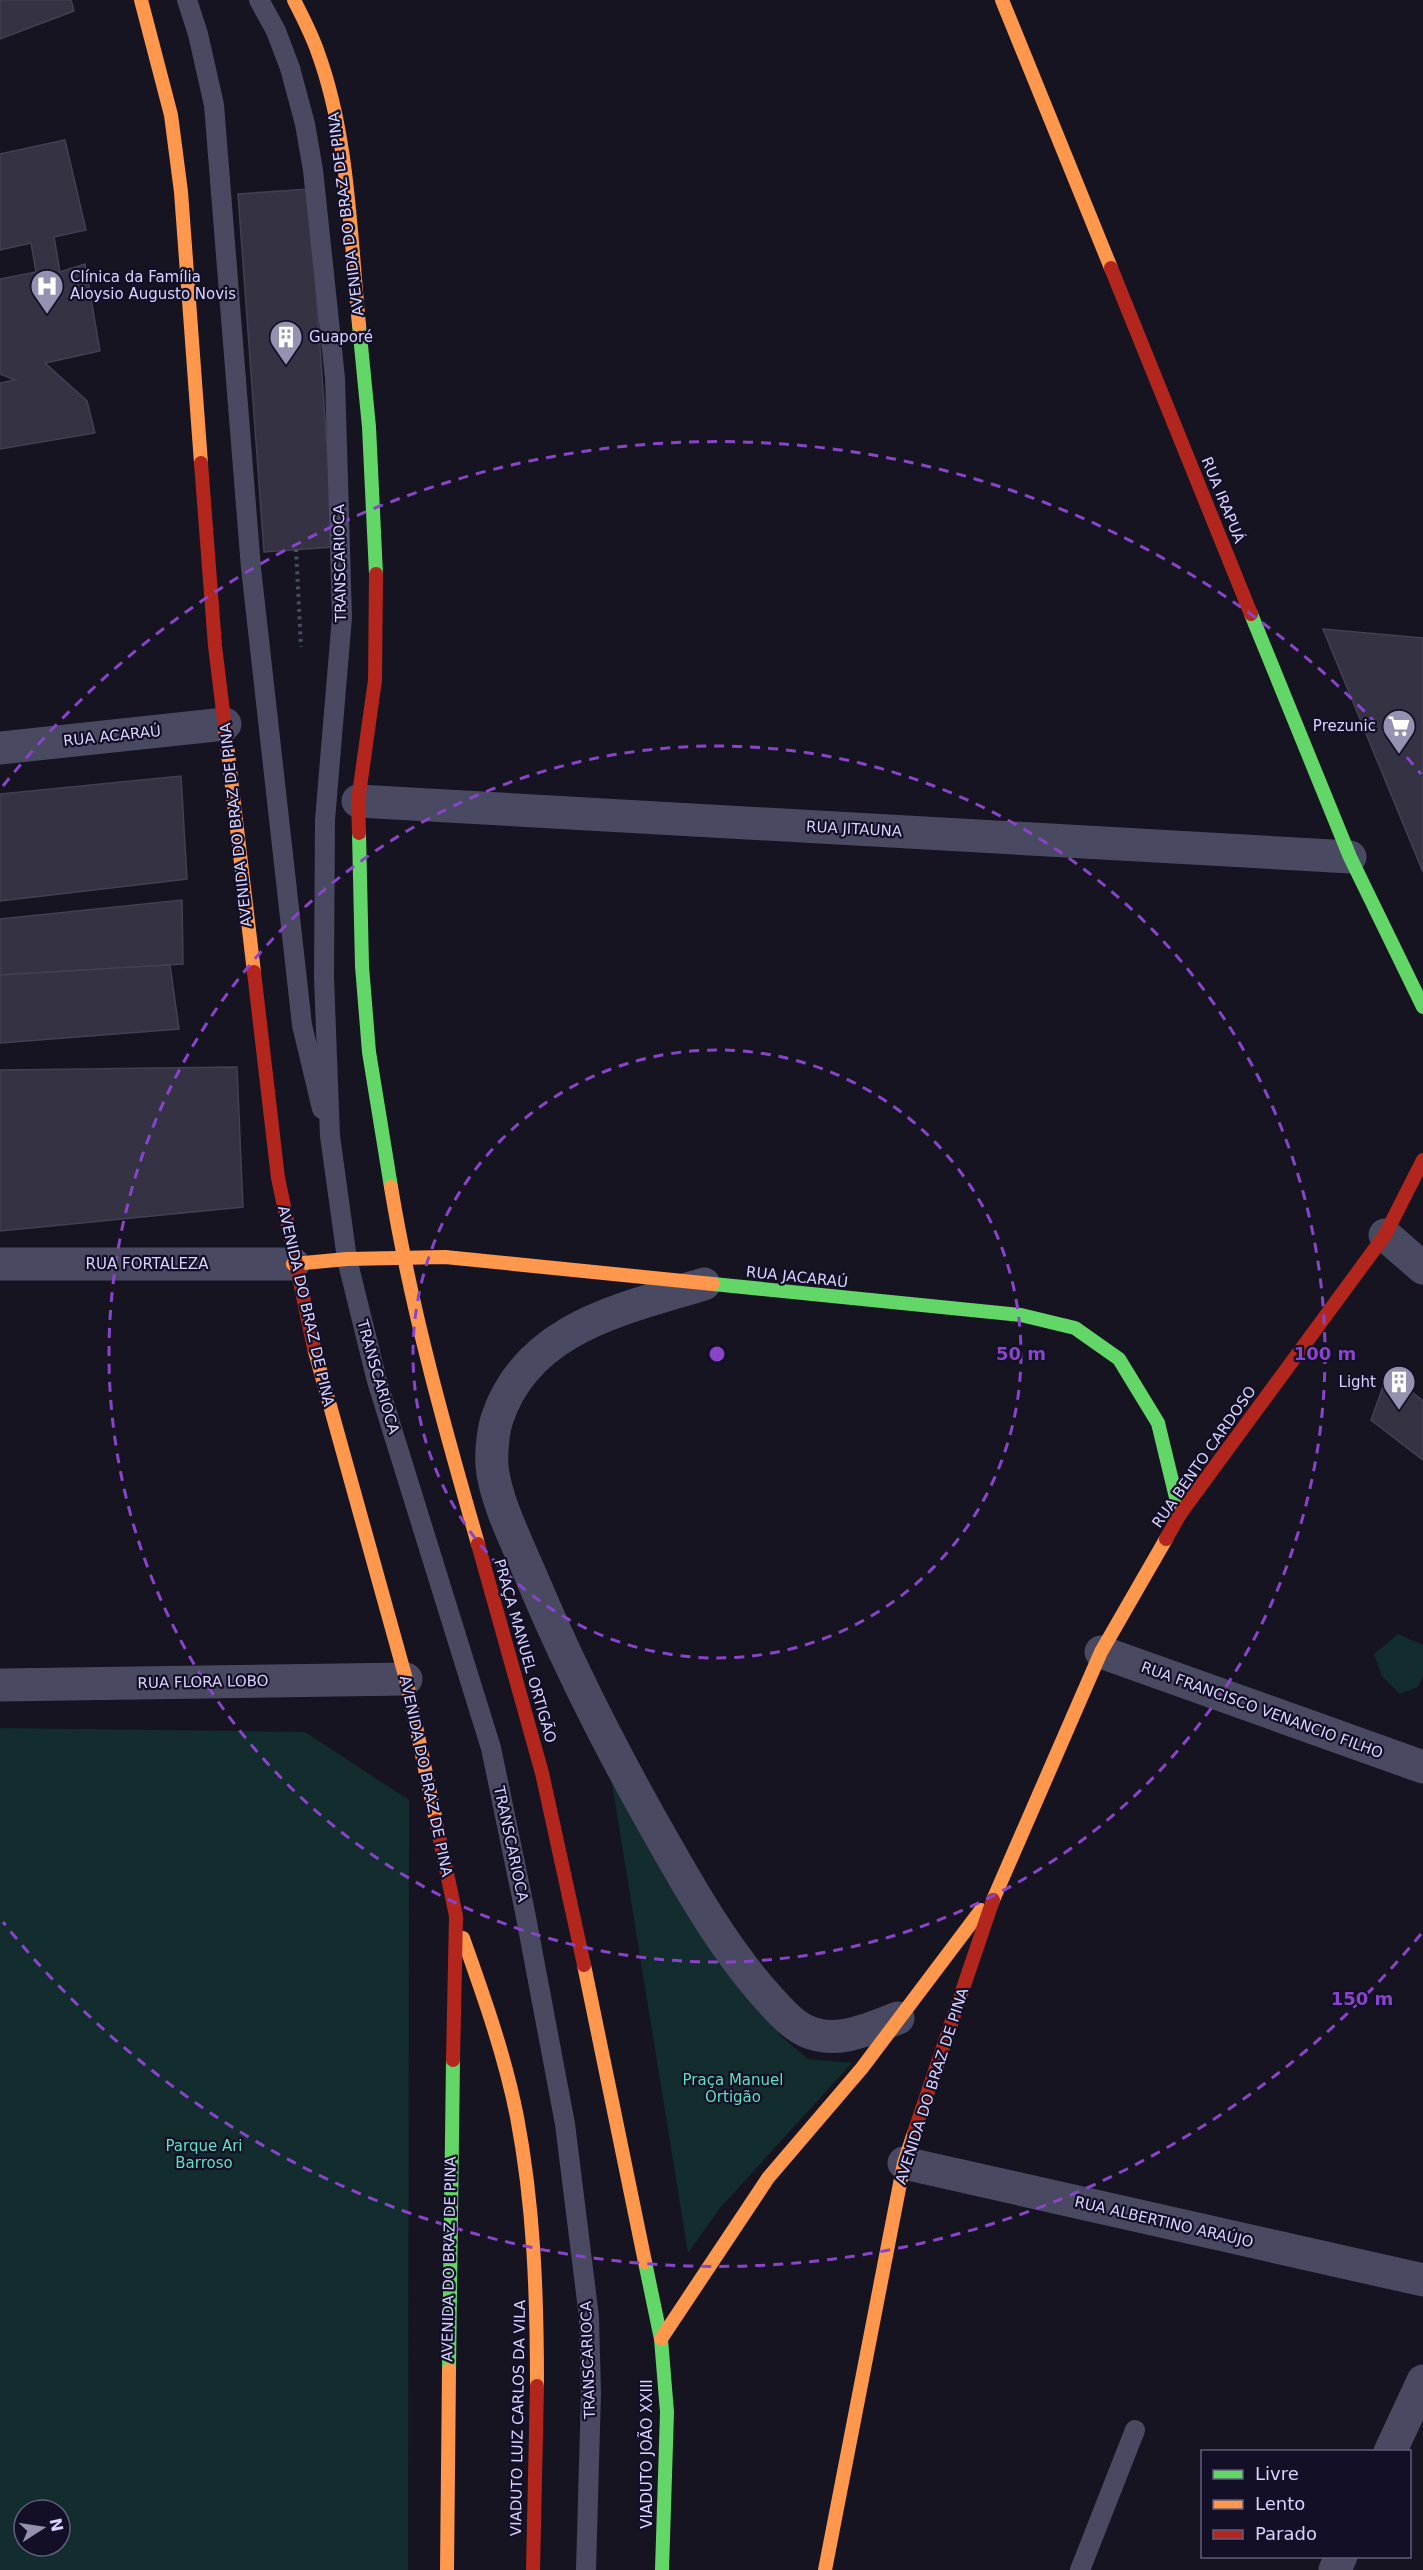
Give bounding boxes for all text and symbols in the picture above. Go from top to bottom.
street label: AVENIDA DO BRAZ DE PINA [324,110,367,317]
hospital icon: Clínica da Família Aloysio Augusto Novis [29,268,65,315]
place label: Clínica da Família Aloysio Augusto Novis [70,268,236,303]
building icon: Guaporé [268,319,304,366]
place label: Guaporé [309,328,373,346]
street label: RUA IRAPUÁ [1198,454,1250,546]
street label: TRANSCARIOCA [330,503,350,623]
supermarket icon: Prezunic [1381,708,1417,755]
place label: Prezunic [1313,717,1376,735]
street label: RUA ACARAÚ [62,721,162,750]
street label: AVENIDA DO BRAZ DE PINA [216,721,256,928]
street label: RUA JITAUNA [806,818,903,841]
street label: AVENIDA DO BRAZ DE PINA [274,1204,338,1409]
street label: RUA FORTALEZA [86,1255,209,1273]
street label: RUA JACARAÚ [745,1262,849,1291]
street label: TRANSCARIOCA [353,1317,403,1437]
text: 50 m [996,1343,1046,1364]
text: 100 m [1294,1343,1356,1364]
centre of rings [707,1344,727,1364]
building icon: Light [1381,1364,1417,1411]
place label: Light [1339,1373,1376,1391]
street label: RUA BENTO CARDOSO [1148,1383,1260,1531]
street label: PRAÇA MANUEL ORTIGÃO [490,1557,561,1745]
street label: RUA FRANCISCO VENANCIO FILHO [1139,1658,1385,1762]
street label: RUA FLORA LOBO [137,1672,269,1692]
street label: AVENIDA DO BRAZ DE PINA [396,1674,456,1879]
street label: TRANSCARIOCA [490,1783,532,1904]
street label: AVENIDA DO BRAZ DE PINA [892,1985,973,2186]
text: 150 m [1331,1988,1393,2009]
park label: Praça Manuel Ortigão [683,2071,783,2106]
park label: Parque Ari Barroso [165,2137,243,2172]
street label: AVENIDA DO BRAZ DE PINA [438,2155,460,2362]
street label: RUA ALBERTINO ARAÚJO [1073,2192,1255,2251]
street label: VIADUTO LUIZ CARLOS DA VILA [507,2299,529,2536]
street label: TRANSCARIOCA [577,2300,599,2420]
street label: VIADUTO JOÃO XXIII [637,2379,656,2529]
legend [1201,2450,1411,2558]
text: Livre [1255,2463,1299,2484]
text: Lento [1255,2493,1305,2514]
north arrow [12,2498,72,2558]
text: N [45,2516,67,2534]
text: Parado [1255,2523,1317,2544]

